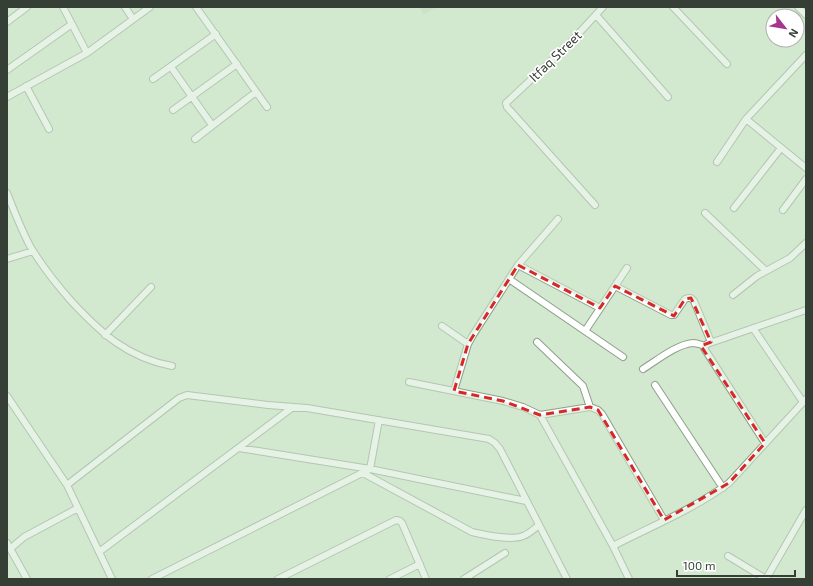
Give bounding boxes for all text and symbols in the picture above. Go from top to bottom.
north arrow [765,8,805,48]
street label: Itfaq Street [525,27,585,85]
text: N [786,27,802,40]
scale bar [677,552,795,578]
text: 100 m [683,558,715,572]

